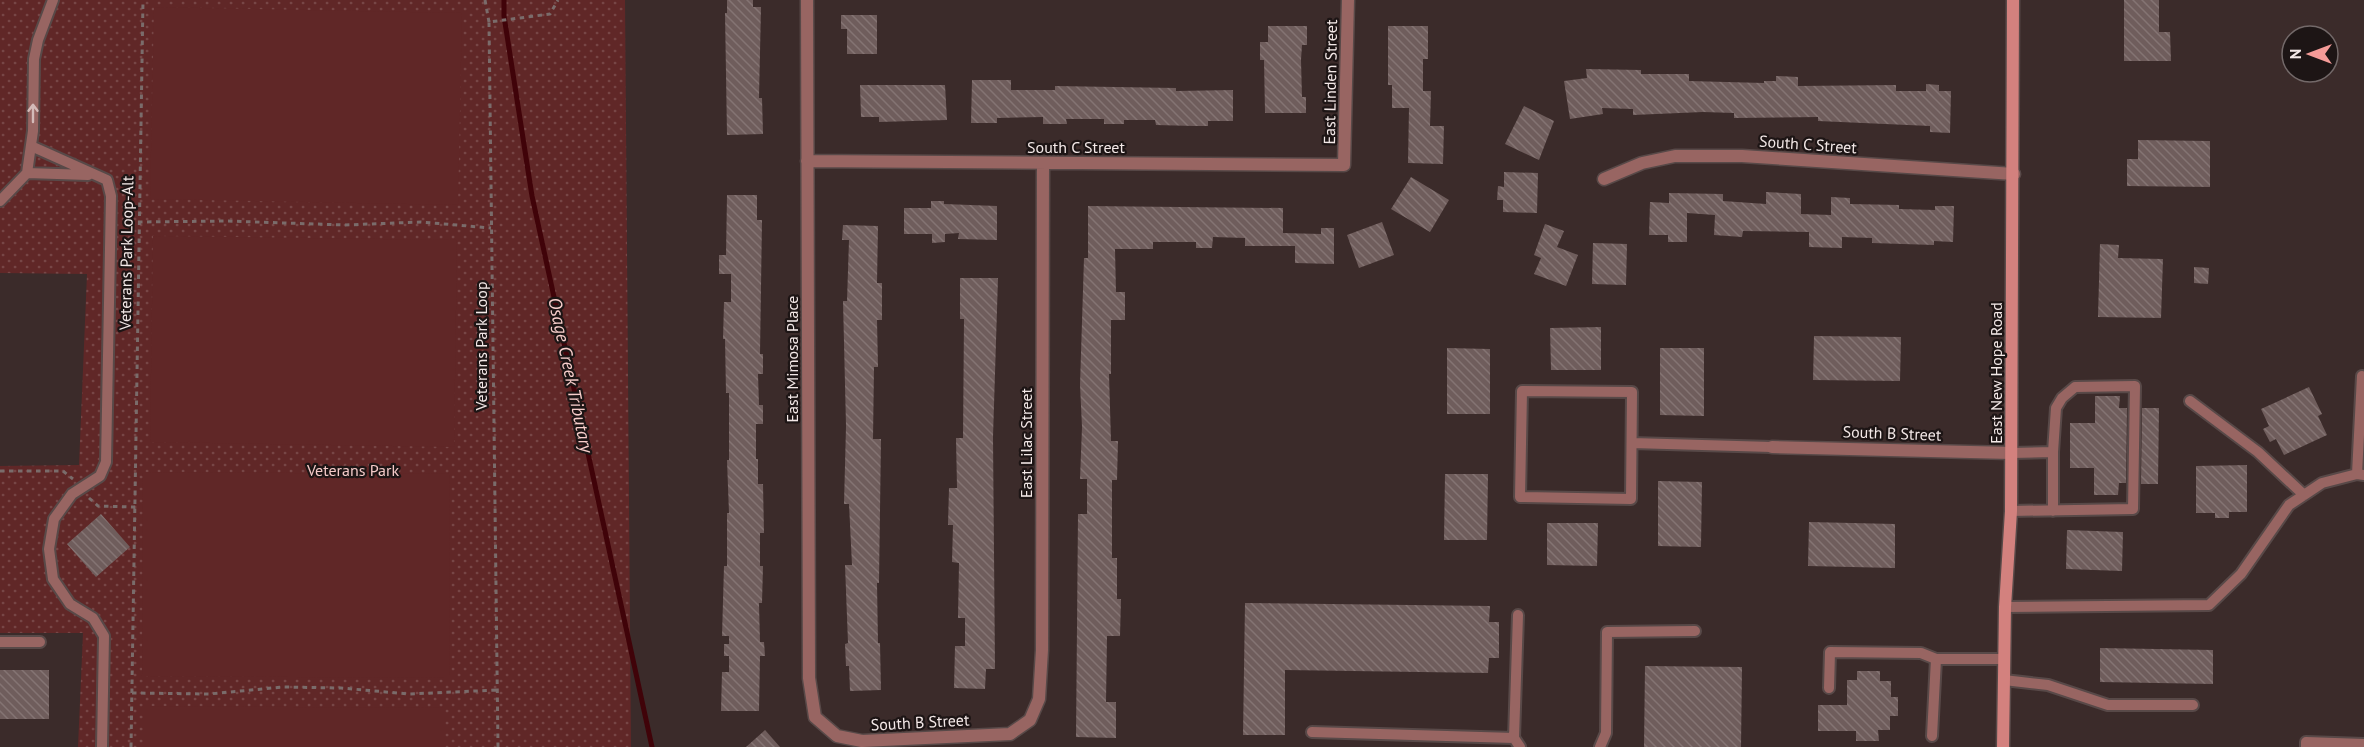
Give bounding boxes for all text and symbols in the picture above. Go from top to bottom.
street label: East Linden Street [1319,19,1341,145]
north arrow [2280,24,2340,84]
text: N [2285,49,2305,59]
one-way arrow [27,103,39,123]
street label: South C Street [1759,131,1858,157]
street label: South C Street [1027,137,1125,157]
street label: Veterans Park Loop-Alt [115,175,137,331]
street label: Veterans Park Loop [471,281,491,412]
water label: Osage Creek Tributary [543,295,599,456]
street label: East Mimosa Place [782,296,802,422]
street label: East New Hope Road [1986,302,2006,444]
street label: East Lilac Street [1016,387,1036,498]
street label: South B Street [1842,421,1942,445]
park label: Veterans Park [306,460,399,480]
street label: South B Street [870,709,970,735]

